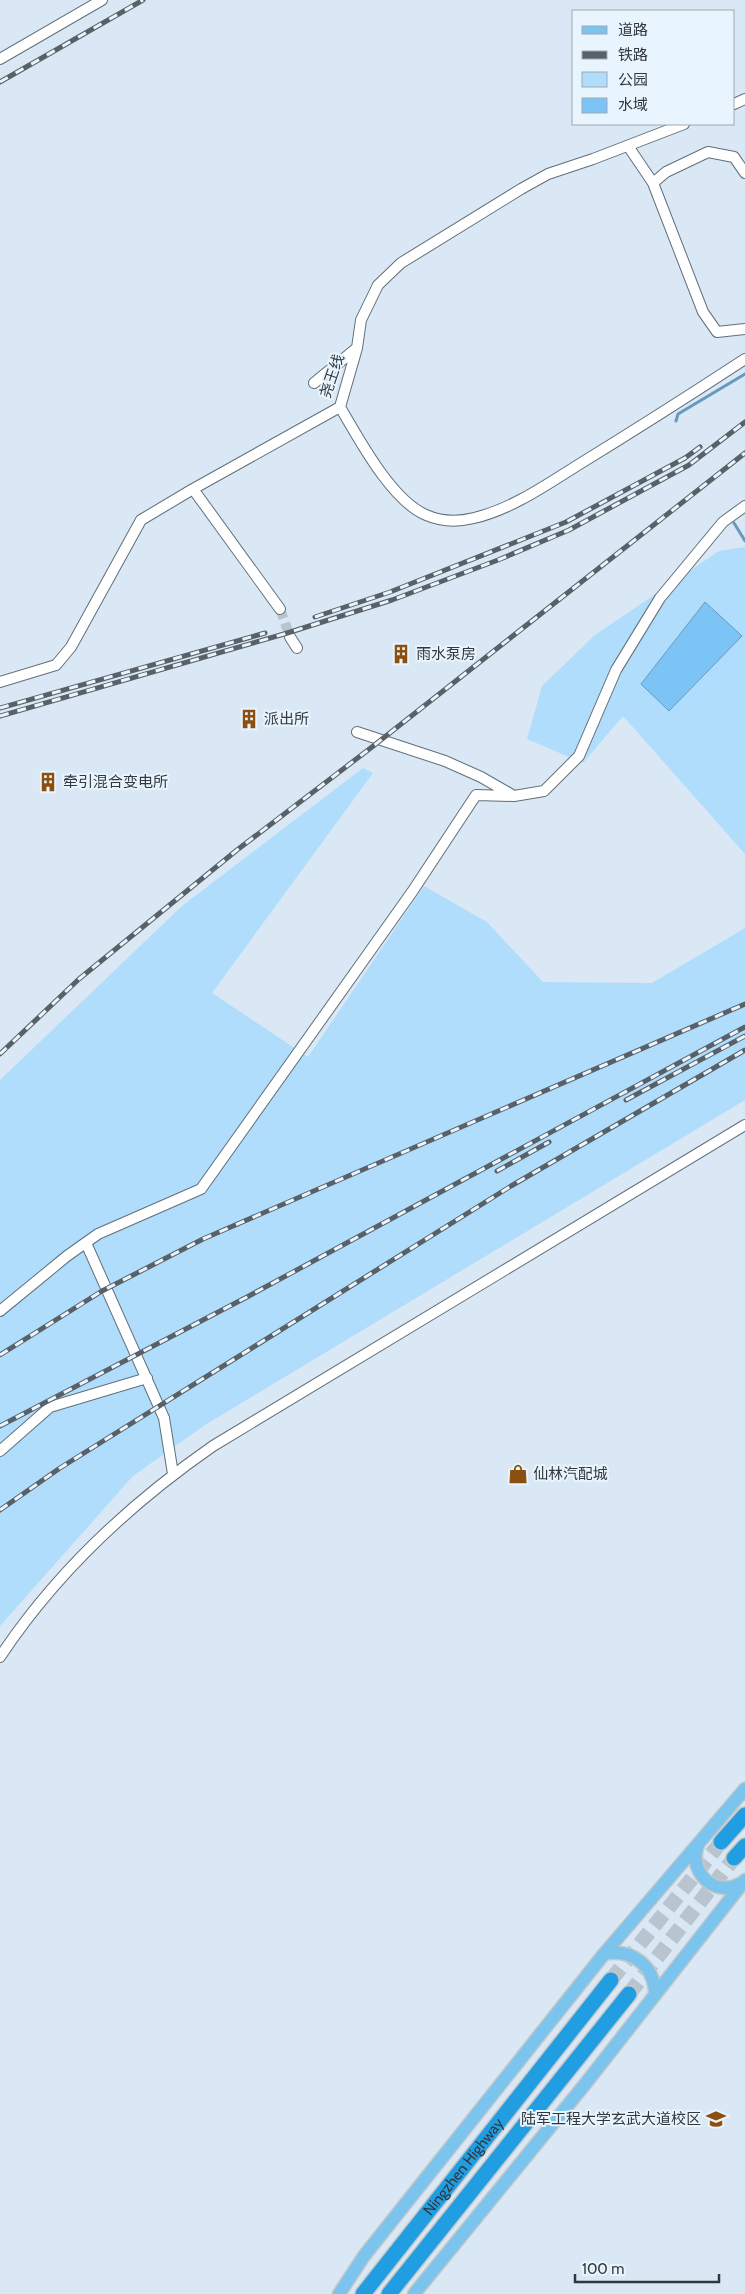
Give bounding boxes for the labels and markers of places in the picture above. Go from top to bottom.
building icon: 雨水泵房 [390,643,412,665]
place label: 雨水泵房 [416,645,476,663]
building icon: 派出所 [238,708,260,730]
place label: 派出所 [264,710,309,728]
building icon: 牵引混合变电所 [37,771,59,793]
place label: 牵引混合变电所 [63,773,168,791]
shop icon: 仙林汽配城 [507,1463,529,1485]
place label: 仙林汽配城 [533,1465,608,1483]
school or university icon: 陆军工程大学玄武大道校区 [705,2108,727,2130]
place label: 陆军工程大学玄武大道校区 [521,2110,701,2128]

